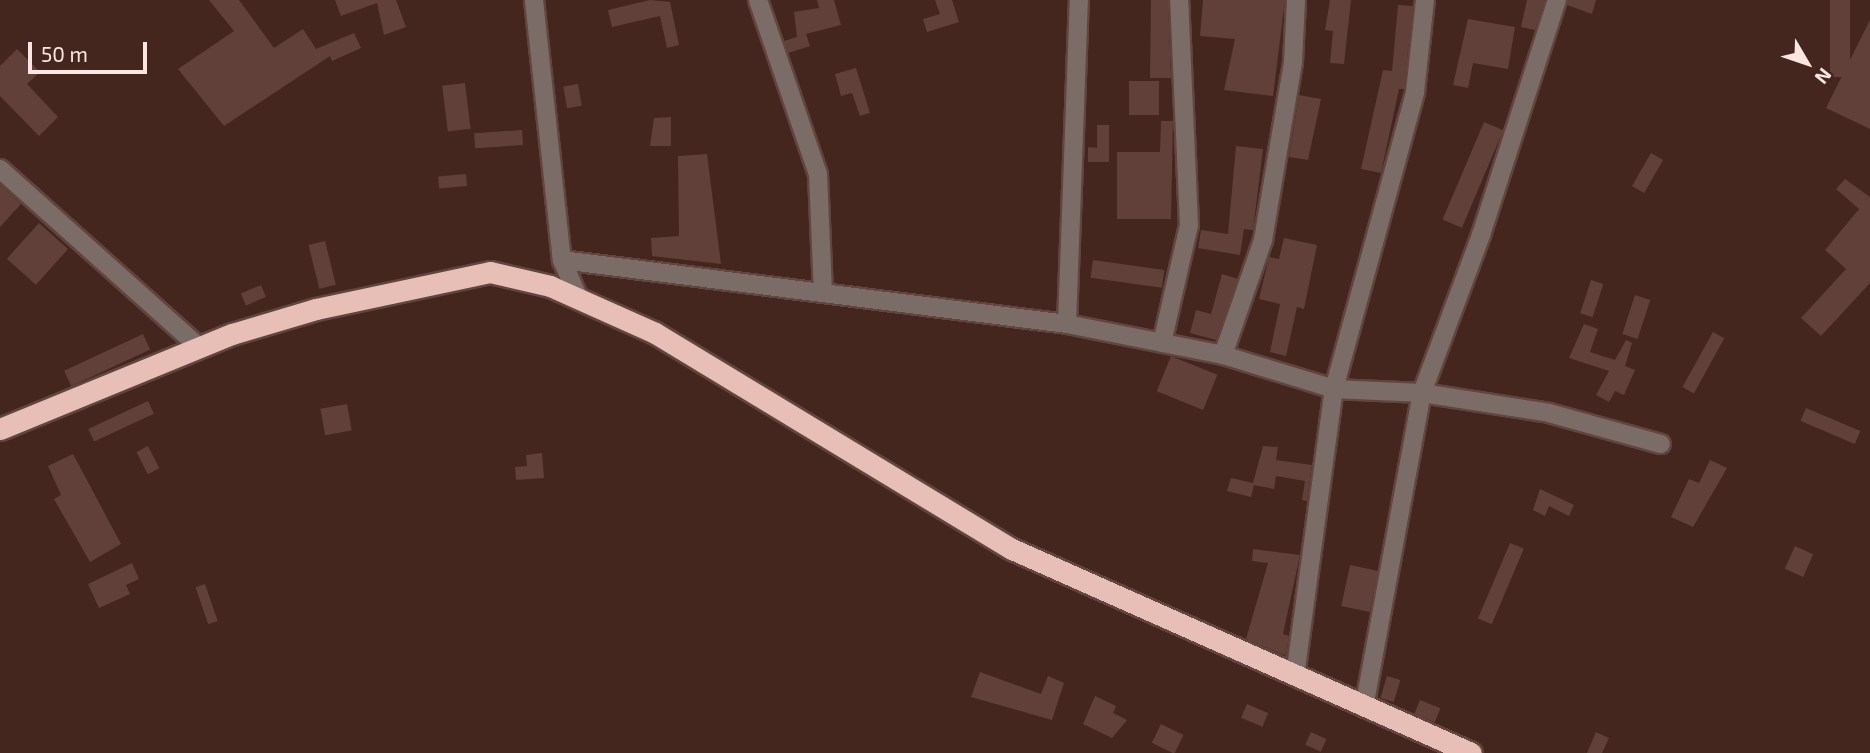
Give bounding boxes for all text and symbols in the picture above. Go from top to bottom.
scale bar [32,28,150,72]
north arrow [1772,28,1842,98]
text: 50 m [41,41,88,66]
text: N [1810,64,1837,89]

